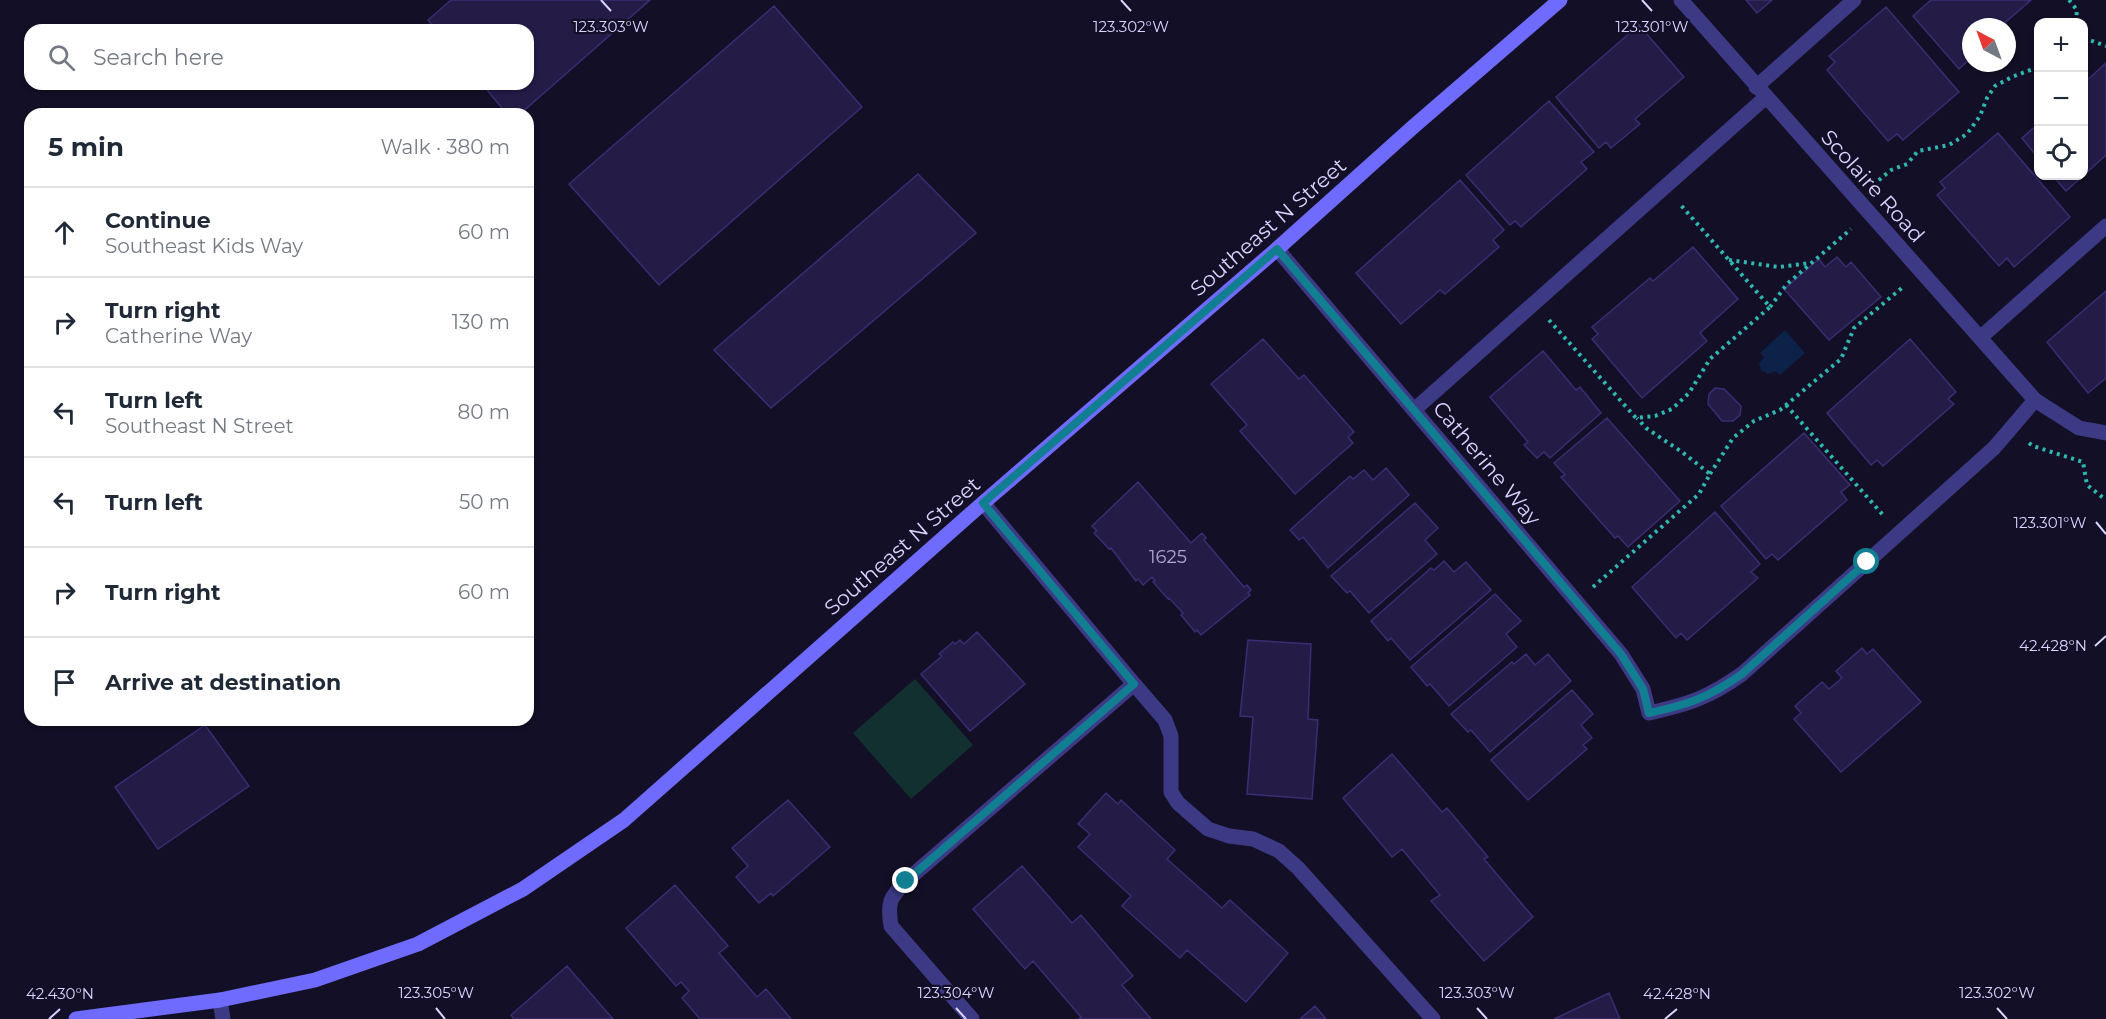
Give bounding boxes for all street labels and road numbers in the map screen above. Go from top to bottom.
street label: Scolaire Road [1816,125,1930,247]
street label: Southeast N Street [1185,153,1351,301]
street label: Catherine Way [1428,396,1547,531]
street label: Southeast N Street [819,472,985,620]

